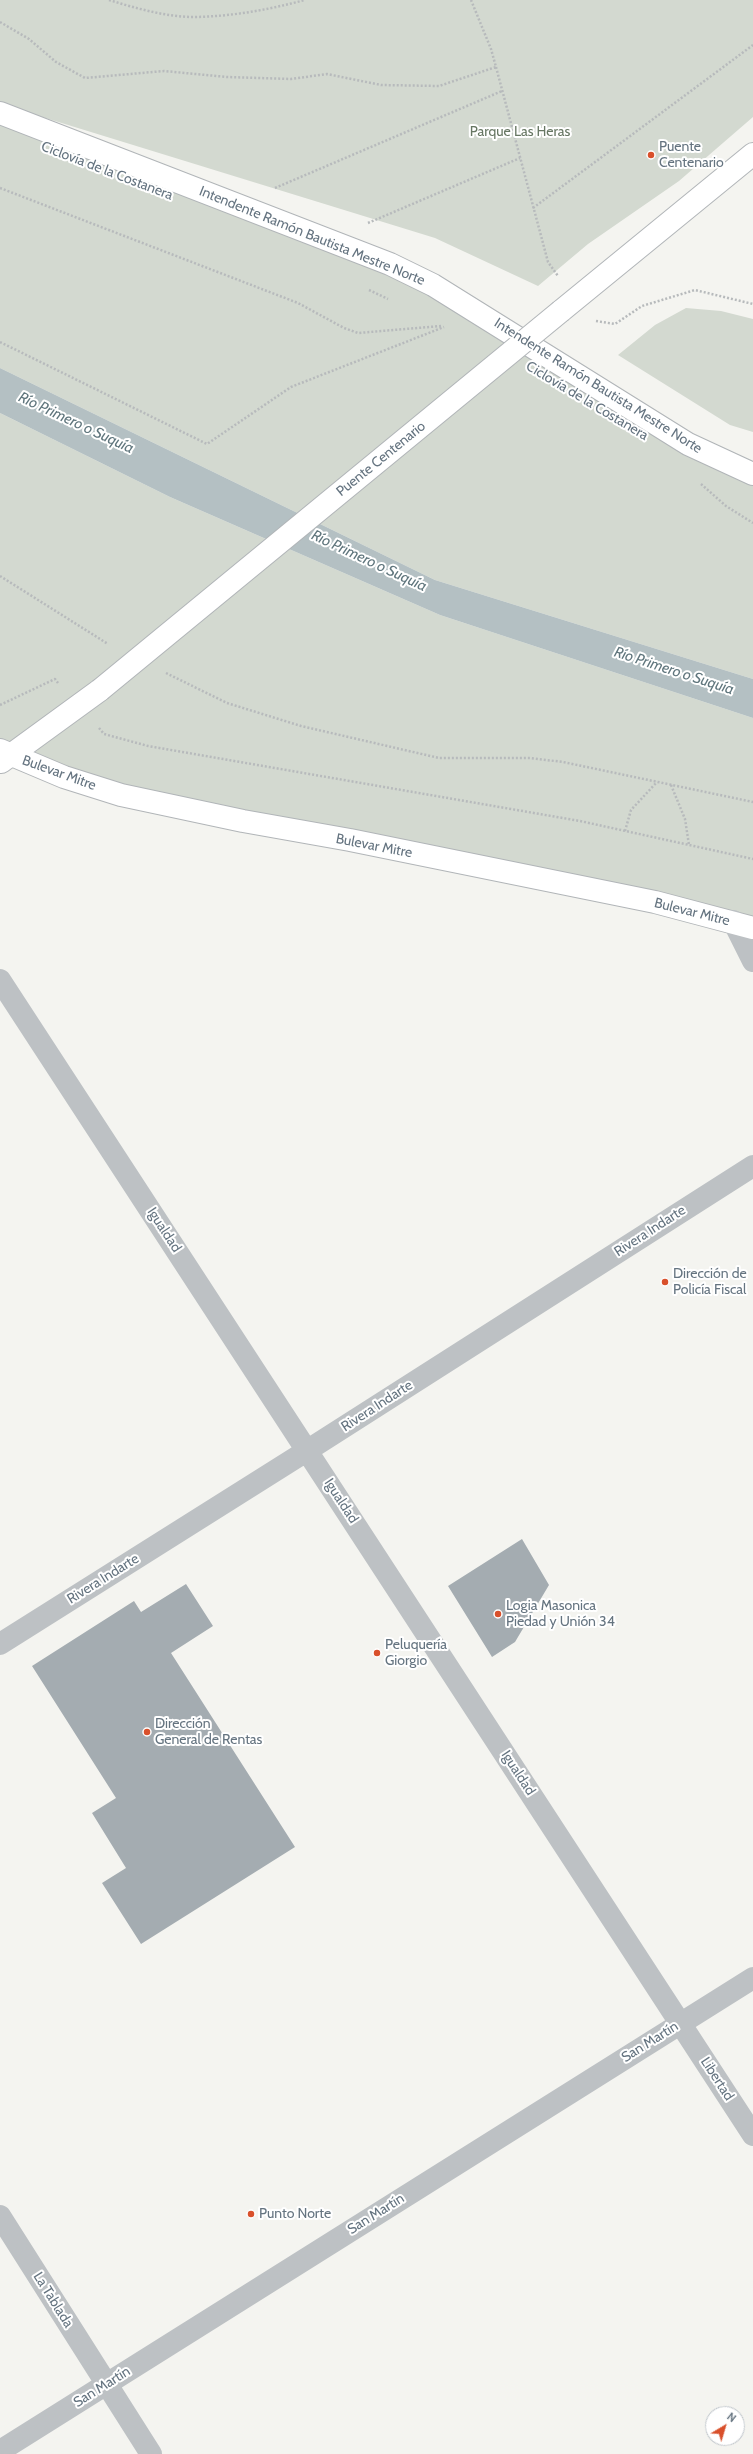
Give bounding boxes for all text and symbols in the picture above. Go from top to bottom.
park label: Parque Las Heras [470,124,570,140]
street label: Ciclovía de la Costanera [39,138,175,204]
place label: Puente Centenario [659,139,724,172]
marker: Puente Centenario [646,150,656,160]
street label: Intendente Ramón Bautista Mestre Norte [197,183,427,289]
street label: Intendente Ramón Bautista Mestre Norte [491,315,705,457]
street label: Ciclovía de la Costanera [523,358,651,444]
water label: Río Primero o Suquía [16,388,136,458]
street label: Puente Centenario [333,418,429,500]
water label: Río Primero o Suquía [309,526,429,596]
water label: Río Primero o Suquía [612,643,736,699]
street label: Bulevar Mitre [20,752,98,794]
street label: Bulevar Mitre [334,830,414,862]
street label: Bulevar Mitre [652,894,732,930]
street label: Rivera Indarte [611,1202,689,1260]
street label: Igualdad [143,1205,185,1255]
place label: Dirección de Policía Fiscal [673,1266,747,1298]
marker: Dirección de Policía Fiscal [660,1277,670,1287]
street label: Rivera Indarte [338,1377,416,1435]
street label: Igualdad [320,1476,362,1526]
street label: Rivera Indarte [64,1550,142,1608]
place label: Logia Masonica Piedad y Unión 34 [506,1598,615,1630]
marker: Logia Masonica Piedad y Unión 34 [493,1609,503,1619]
place label: Peluquería Giorgio [385,1637,447,1670]
marker: Peluquería Giorgio [372,1648,382,1658]
place label: Dirección General de Rentas [155,1716,262,1748]
marker: Dirección General de Rentas [142,1727,152,1737]
street label: Igualdad [497,1748,539,1798]
street label: San Martín [618,2018,682,2066]
street label: Libertad [697,2054,737,2104]
street label: San Martín [344,2190,408,2238]
place label: Punto Norte [259,2206,331,2222]
marker: Punto Norte [246,2209,256,2219]
street label: La Tablada [29,2269,77,2331]
street label: San Martín [70,2363,134,2411]
north arrow [705,2406,745,2446]
text: N [724,2409,739,2425]

